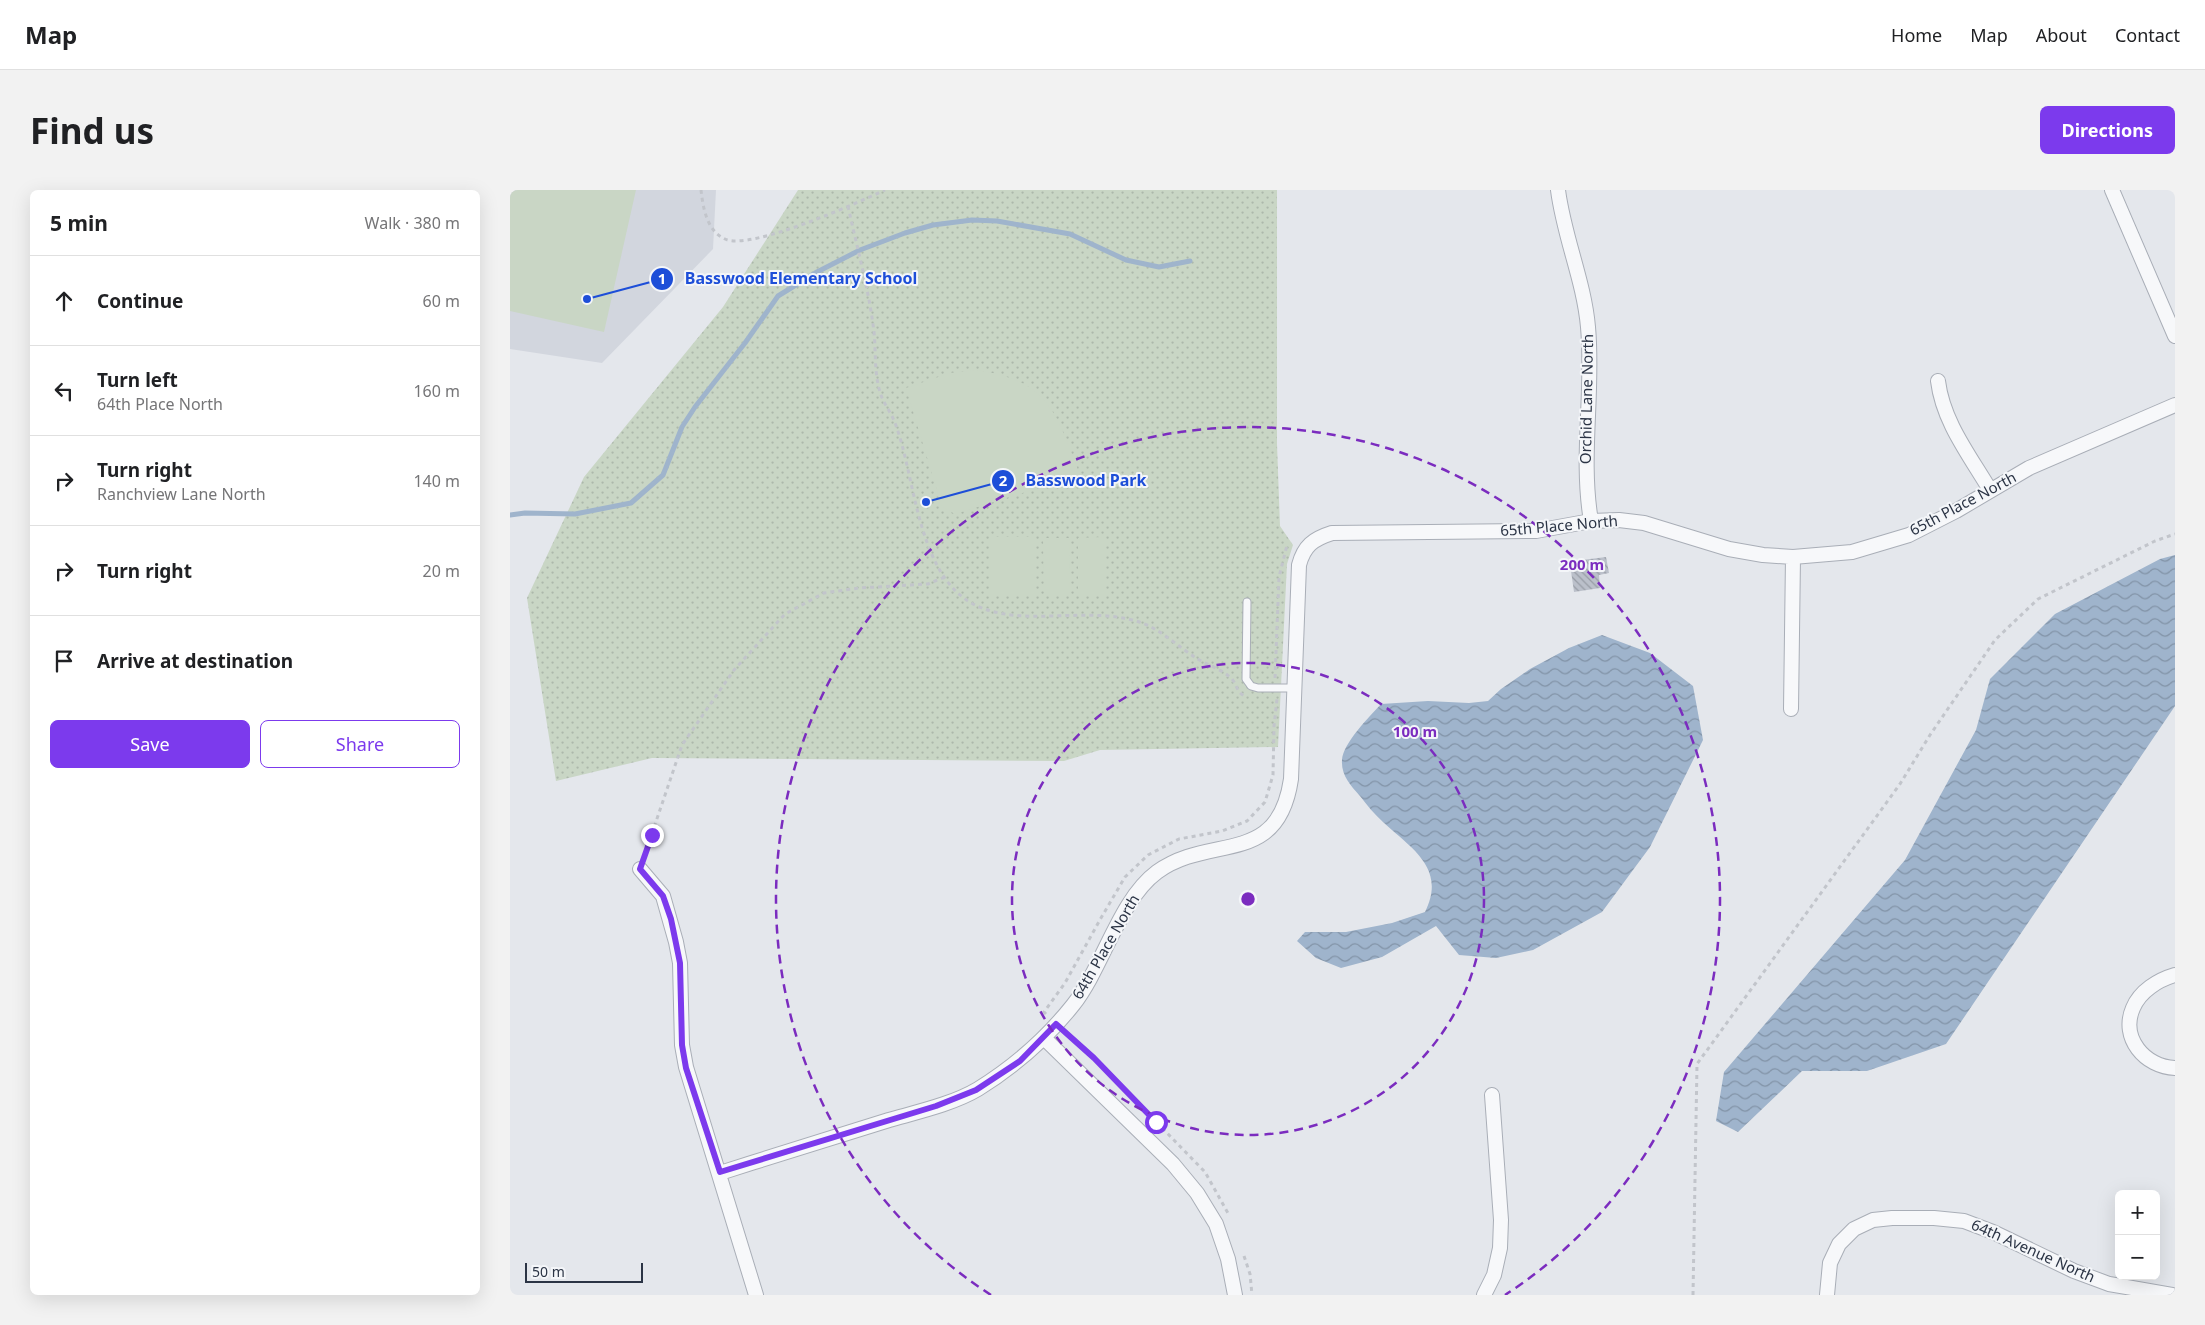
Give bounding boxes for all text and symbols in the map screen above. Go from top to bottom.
text: Map [25,18,77,51]
text: Home [1891,23,1942,47]
text: Map [1970,23,2008,47]
text: About [2036,23,2087,47]
text: Contact [2115,23,2180,47]
button: Directions [2040,106,2175,154]
text: Find us [30,107,154,154]
text: 5 min [50,209,108,237]
text: Walk · 380 m [365,212,460,234]
callout: Basswood Elementary School [650,263,927,294]
text: Basswood Elementary School [685,267,917,289]
text: 1 [658,268,666,288]
icon: ahead [50,287,78,315]
text: Continue [97,288,183,314]
text: 60 m [423,290,460,312]
street label: Orchid Lane North [1575,334,1597,464]
text: Turn left [97,367,178,393]
icon: left [50,377,78,405]
text: 160 m [413,380,460,402]
text: 64th Place North [97,393,223,415]
text: Turn right [97,457,192,483]
callout: Basswood Park [990,465,1156,496]
icon: right [50,467,78,495]
street label: 65th Place North [1906,467,2019,540]
text: Basswood Park [1026,469,1146,491]
text: 140 m [413,470,460,492]
text: 2 [999,470,1008,490]
text: Ranchview Lane North [97,483,266,505]
street label: 65th Place North [1499,510,1619,540]
text: 200 m [1560,554,1604,574]
icon: right [50,557,78,585]
text: Turn right [97,558,192,584]
text: 20 m [423,560,460,582]
icon: arrive [50,647,78,675]
text: Arrive at destination [97,648,293,674]
button: Save [50,720,250,768]
button: Share [260,720,460,768]
text: 100 m [1393,721,1437,741]
route end [641,824,664,847]
street label: 64th Place North [1067,890,1143,1003]
centre of rings [1239,890,1257,908]
route start [1145,1111,1168,1134]
map controls [2115,1190,2160,1280]
button: + [2115,1190,2160,1235]
street label: 64th Avenue North [1968,1214,2099,1286]
button: − [2115,1235,2160,1280]
scale bar [525,1260,642,1283]
text: 50 m [532,1262,565,1281]

